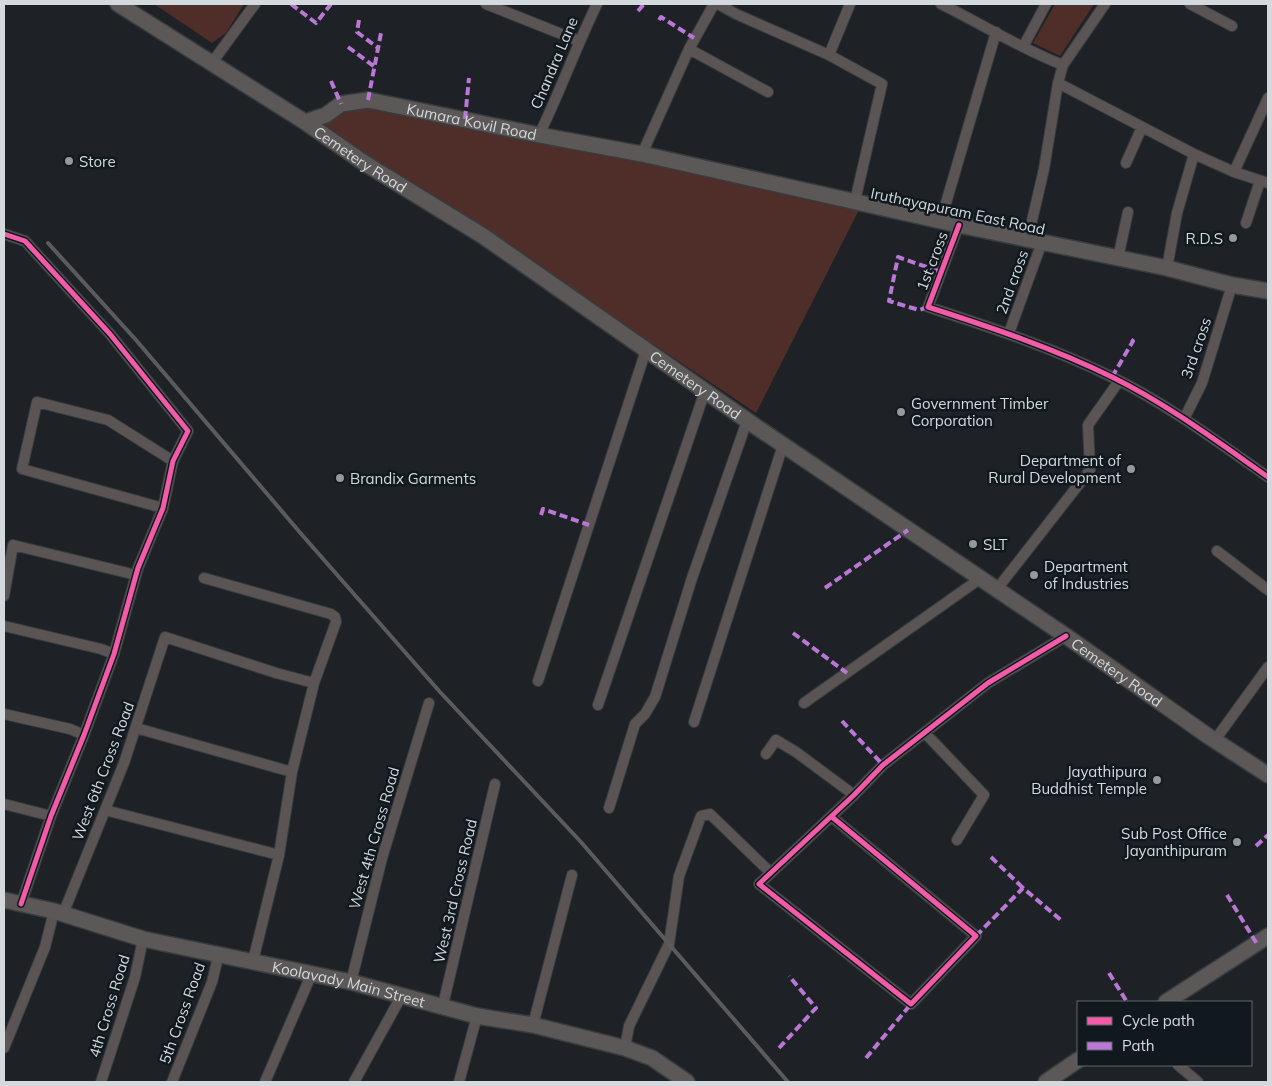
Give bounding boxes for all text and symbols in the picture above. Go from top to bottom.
street label: Chandra Lane [526,14,582,112]
street label: Kumara Kovil Road [405,99,538,144]
street label: Cemetery Road [311,122,411,196]
place label: Store [79,152,116,171]
marker: Store [63,155,75,167]
street label: Iruthayapuram East Road [869,183,1047,239]
street label: 1st cross [912,229,952,293]
place label: R.D.S [1186,229,1223,248]
marker: R.D.S [1227,232,1239,244]
street label: 2nd cross [992,247,1032,317]
street label: 3rd cross [1177,315,1215,381]
street label: Cemetery Road [646,346,745,423]
place label: Government Timber Corporation [911,394,1049,430]
marker: Government Timber Corporation [895,406,907,418]
place label: Department of Rural Development [988,451,1122,487]
marker: Department of Rural Development [1125,463,1137,475]
place label: Brandix Garments [350,469,476,488]
marker: Brandix Garments [334,472,346,484]
place label: SLT [983,535,1008,554]
marker: SLT [967,538,979,550]
place label: Department of Industries [1044,557,1129,593]
marker: Department of Industries [1028,569,1040,581]
street label: Cemetery Road [1068,633,1166,711]
street label: West 6th Cross Road [68,699,138,843]
place label: Jayathipura Buddhist Temple [1031,762,1147,798]
street label: West 4th Cross Road [345,765,403,911]
marker: Jayathipura Buddhist Temple [1151,774,1163,786]
street label: West 3rd Cross Road [429,817,481,965]
place label: Sub Post Office Jayanthipuram [1121,824,1227,860]
marker: Sub Post Office Jayanthipuram [1231,836,1243,848]
street label: 4th Cross Road [84,952,134,1060]
street label: Koolavady Main Street [271,956,427,1011]
street label: 5th Cross Road [155,960,209,1066]
legend [1077,1001,1252,1066]
text: Cycle path [1122,1011,1195,1030]
text: Path [1122,1036,1154,1055]

